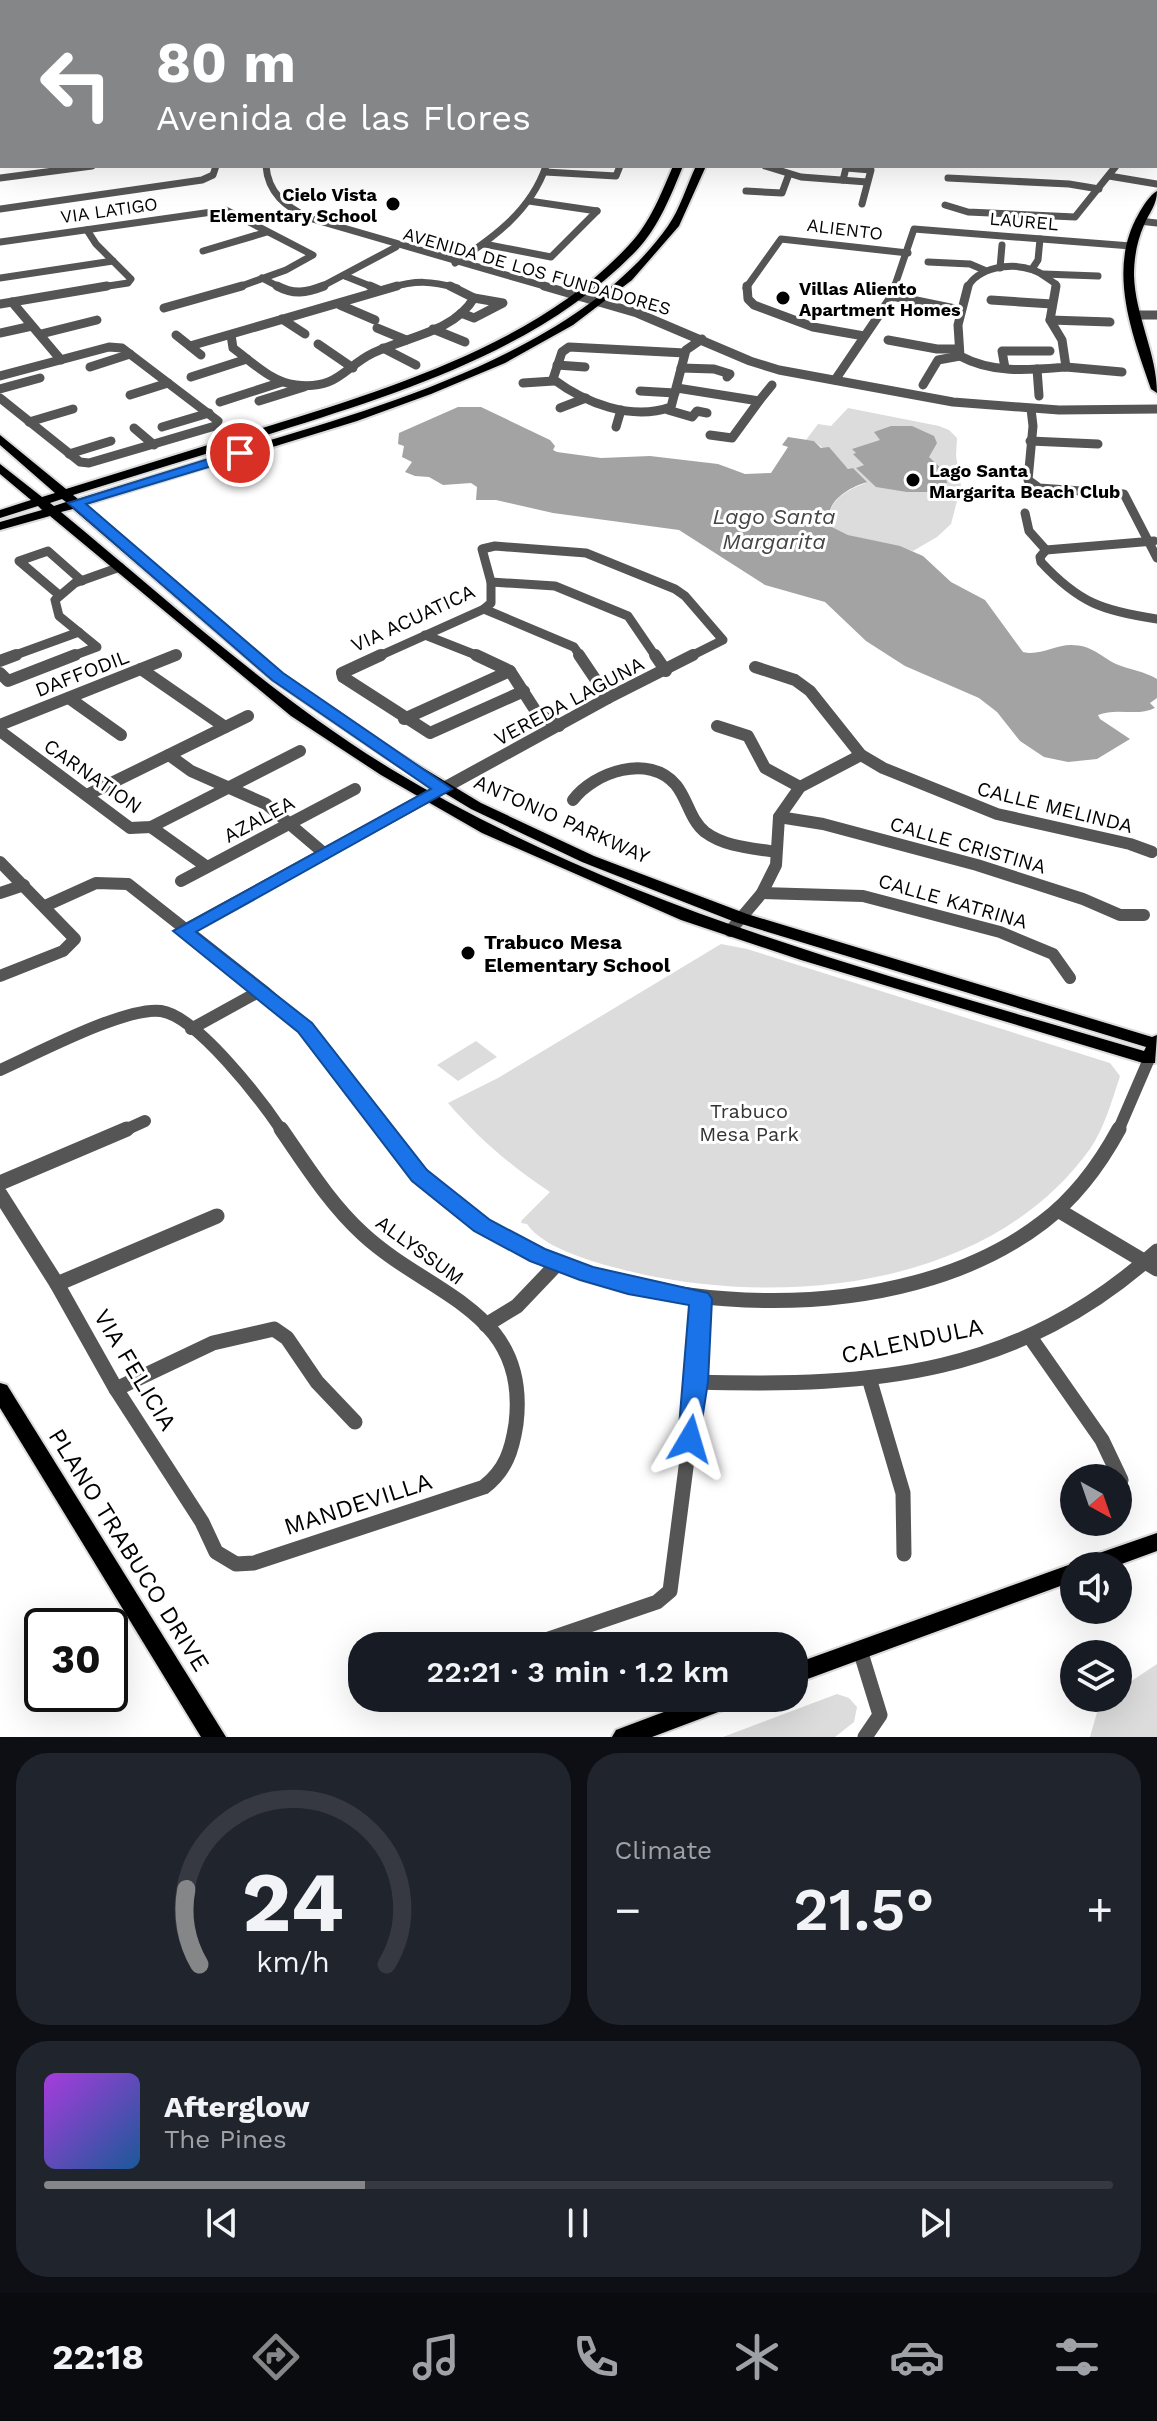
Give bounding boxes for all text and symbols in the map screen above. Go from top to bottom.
text: 80 m [156,30,296,96]
icon: left [24,32,128,136]
text: Avenida de las Flores [156,97,531,139]
place label: Cielo Vista Elementary School [209,184,378,226]
street label: VIA LATIGO [59,193,159,227]
marker: Cielo Vista Elementary School [384,195,402,213]
street label: LAUREL [989,208,1060,234]
street label: ALIENTO [806,214,884,244]
street label: AVENIDA DE LOS FUNDADORES [401,223,673,319]
place label: Villas Aliento Apartment Homes [799,278,961,320]
marker: Villas Aliento Apartment Homes [774,289,792,307]
pin [206,419,274,487]
icon: arrive [218,431,262,475]
place label: Lago Santa Margarita Beach Club [929,460,1120,502]
marker: Lago Santa Margarita Beach Club [904,471,922,489]
water label: Lago Santa Margarita [712,504,836,554]
street label: VIA ACUATICA [347,579,479,657]
street label: DAFFODIL [32,644,132,702]
street label: VEREDA LAGUNA [490,651,648,751]
street label: CARNATION [39,733,147,819]
street label: ANTONIO PARKWAY [471,770,654,869]
street label: CALLE MELINDA [974,776,1136,838]
street label: AZALEA [219,790,299,848]
street label: CALLE CRISTINA [887,811,1049,879]
street label: CALLE KATRINA [876,868,1030,934]
place label: Trabuco Mesa Elementary School [484,930,671,977]
marker: Trabuco Mesa Elementary School [459,944,477,962]
park label: Trabuco Mesa Park [699,1099,799,1146]
street label: ALLYSSUM [371,1210,469,1290]
street label: VIA FELICIA [88,1304,182,1436]
street label: CALENDULA [839,1312,986,1370]
position arrow [648,1397,732,1481]
street label: PLANO TRABUCO DRIVE [43,1424,215,1676]
north arrow [1060,1464,1132,1536]
map controls [1060,1464,1132,1712]
street label: MANDEVILLA [281,1467,436,1541]
button: sound [1060,1552,1132,1624]
speed limit sign: 30 [24,1608,128,1712]
button: layers [1060,1640,1132,1712]
text: 22:21 · 3 min · 1.2 km [427,1654,729,1689]
text: Climate [615,1835,712,1865]
text: 24 [242,1854,344,1951]
text: 21.5° [793,1874,934,1945]
text: − [615,1884,641,1936]
text: + [1086,1884,1113,1936]
text: km/h [256,1945,330,1979]
text: Afterglow [164,2089,310,2124]
text: The Pines [164,2124,287,2154]
icon: previous [200,2201,244,2245]
icon: pause [556,2201,600,2245]
icon: next [913,2201,957,2245]
icon: directions [248,2329,304,2385]
icon: music [408,2329,464,2385]
icon: phone [568,2329,624,2385]
icon: climate [729,2329,785,2385]
icon: car [889,2329,945,2385]
icon: filters [1049,2329,1105,2385]
text: 22:18 [52,2336,144,2378]

